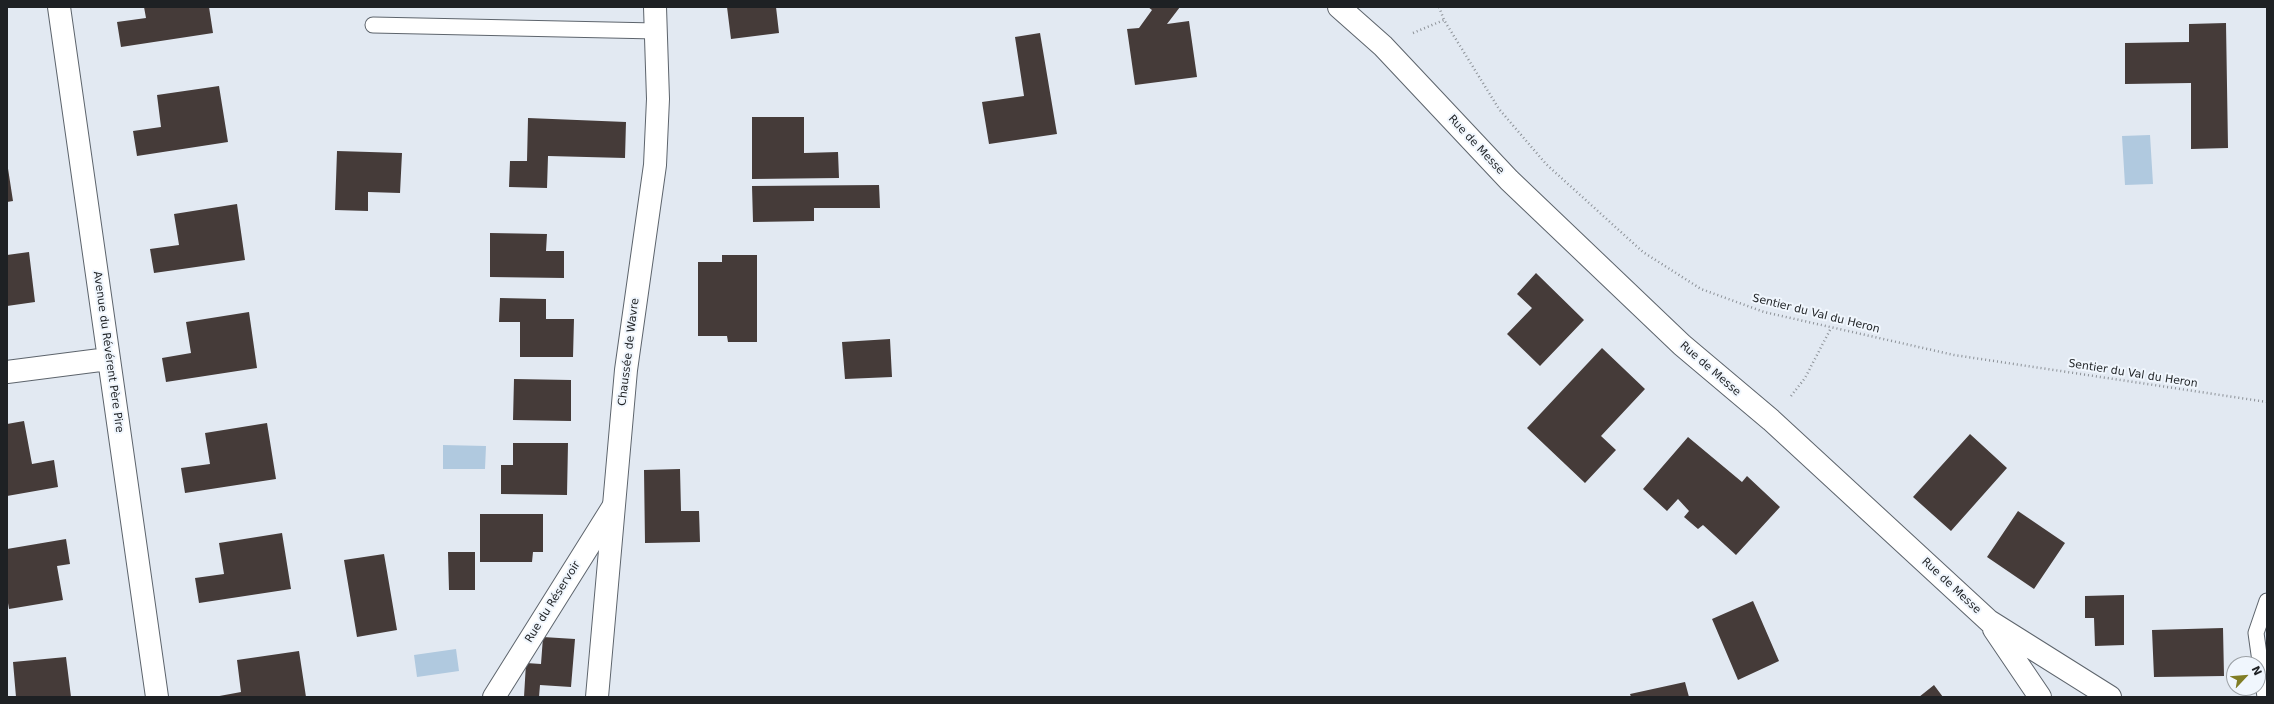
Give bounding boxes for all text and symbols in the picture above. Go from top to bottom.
street label: Rue de Messe [1445,113,1507,177]
street label: Avenue du Révérent Père Pire [90,270,126,434]
street label: Sentier du Val du Heron [1751,292,1881,336]
street label: Chaussée de Wavre [616,297,642,407]
street label: Rue de Messe [1677,339,1743,399]
street label: Sentier du Val du Heron [2067,357,2199,391]
street label: Rue de Messe [1919,555,1983,617]
street label: Rue du Réservoir [523,559,583,645]
north arrow [2226,656,2266,696]
text: N [2248,664,2264,678]

